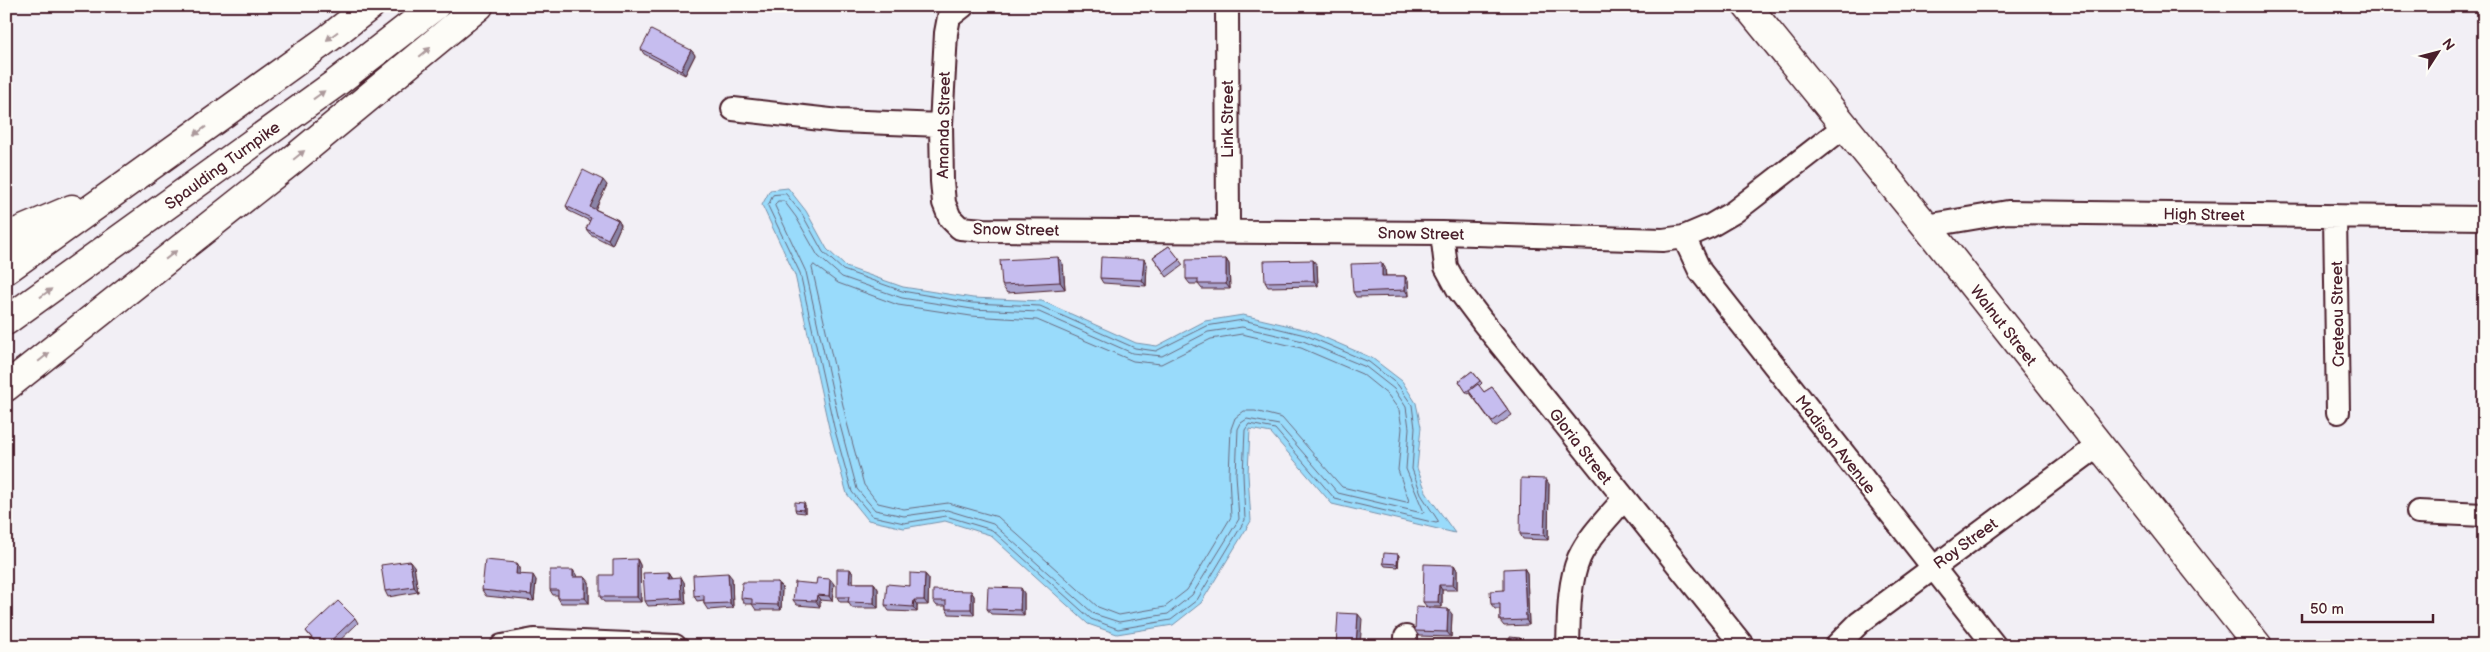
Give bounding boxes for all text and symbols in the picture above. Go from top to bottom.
north arrow [2412,28,2462,78]
one-way arrow [326,31,339,42]
text: N [2438,35,2458,54]
one-way arrow [418,46,431,57]
street label: Amanda Street [934,71,955,179]
street label: Link Street [1219,80,1238,158]
one-way arrow [313,90,326,100]
street label: Spaulding Turnpike [162,118,285,214]
one-way arrow [194,126,207,137]
one-way arrow [292,149,305,160]
street label: High Street [2163,205,2245,226]
street label: Snow Street [973,220,1059,241]
street label: Snow Street [1378,224,1464,245]
one-way arrow [164,250,178,260]
street label: Creteau Street [2328,261,2349,367]
street label: Walnut Street [1965,282,2040,370]
one-way arrow [39,287,52,298]
one-way arrow [37,351,50,362]
street label: Madison Avenue [1790,392,1880,498]
street label: Gloria Street [1544,405,1615,489]
street label: Roy Street [1930,515,2002,574]
scale bar [2302,592,2434,624]
text: 50 m [2310,600,2344,619]

